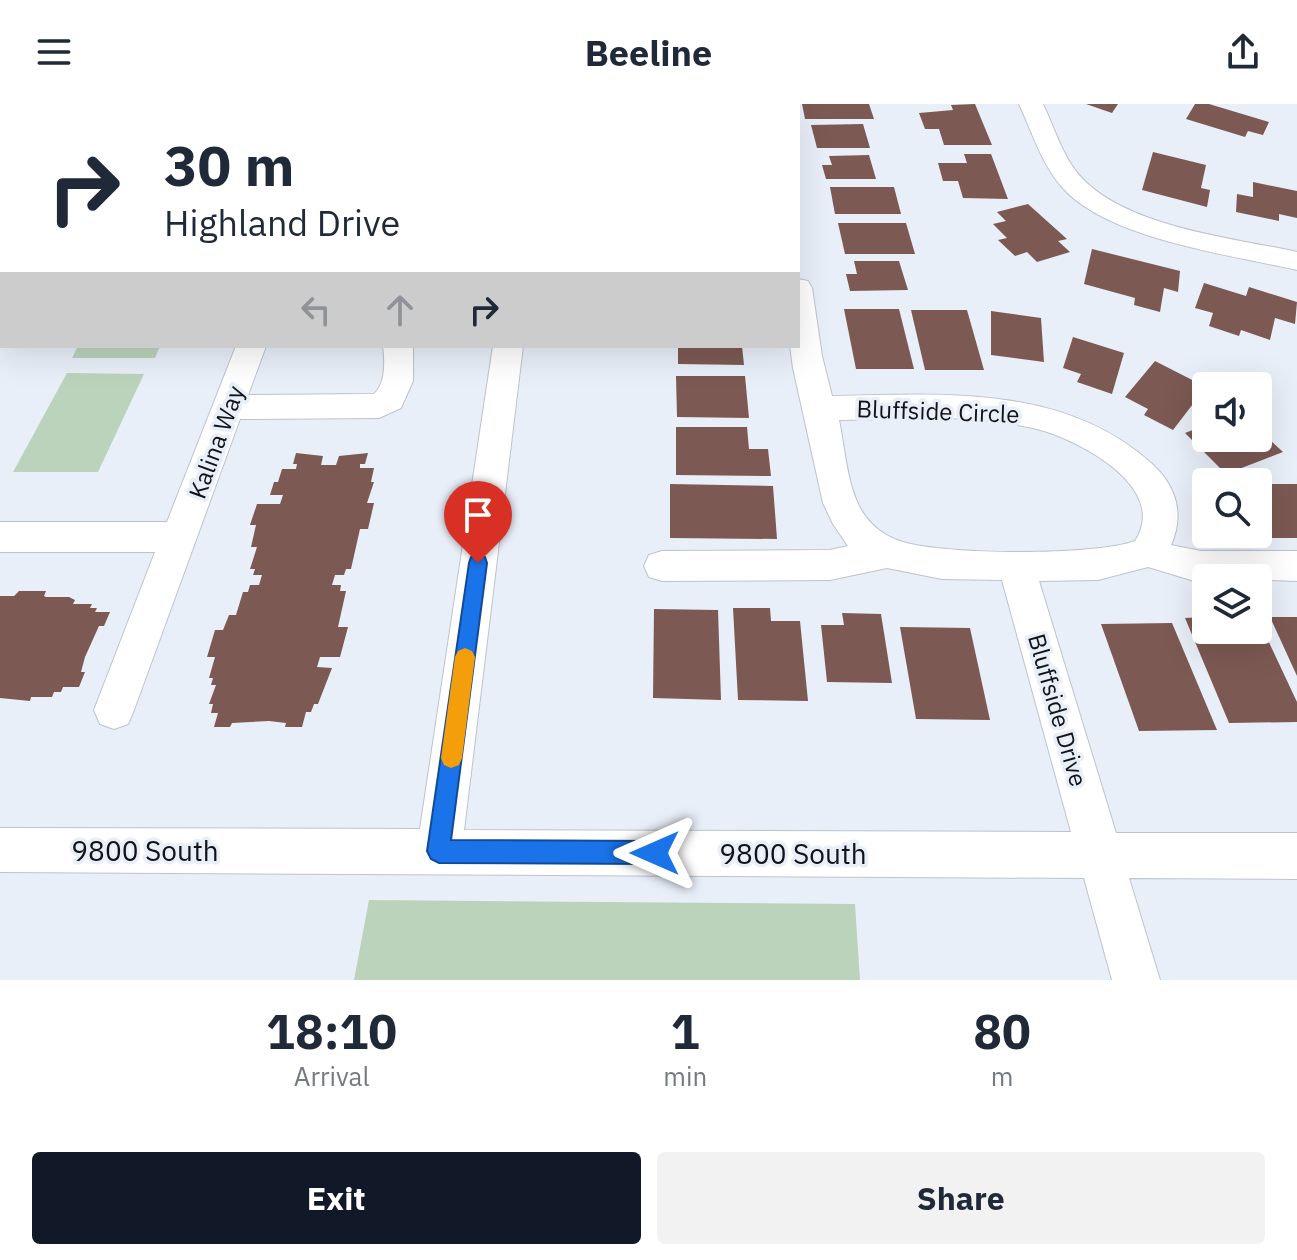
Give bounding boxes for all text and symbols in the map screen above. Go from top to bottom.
text: Beeline [585,29,712,76]
icon: menu [32,30,76,74]
icon: share [1221,30,1265,74]
text: 30 m [164,129,294,201]
icon: right [32,136,136,240]
text: Highland Drive [164,199,400,246]
icon: left [294,288,338,332]
icon: ahead [378,288,422,332]
icon: right [462,288,506,332]
map controls [1192,372,1272,644]
button: sound [1192,372,1272,452]
street label: Kalina Way [181,381,251,503]
street label: Bluffside Circle [856,392,1020,430]
button: search [1192,468,1272,548]
pin [444,481,512,563]
icon: arrive [456,493,500,537]
button: layers [1192,564,1272,644]
street label: Bluffside Drive [1021,630,1095,790]
position arrow [613,811,697,895]
street label: 9800 South [71,832,219,869]
street label: 9800 South [719,835,867,872]
text: 18:10 [266,1000,397,1062]
text: 1 [671,1000,700,1062]
text: 80 [973,1000,1031,1062]
text: Arrival [294,1059,370,1093]
text: min [663,1059,707,1093]
text: m [991,1059,1013,1093]
button: Exit [32,1152,641,1244]
button: Share [657,1152,1265,1244]

